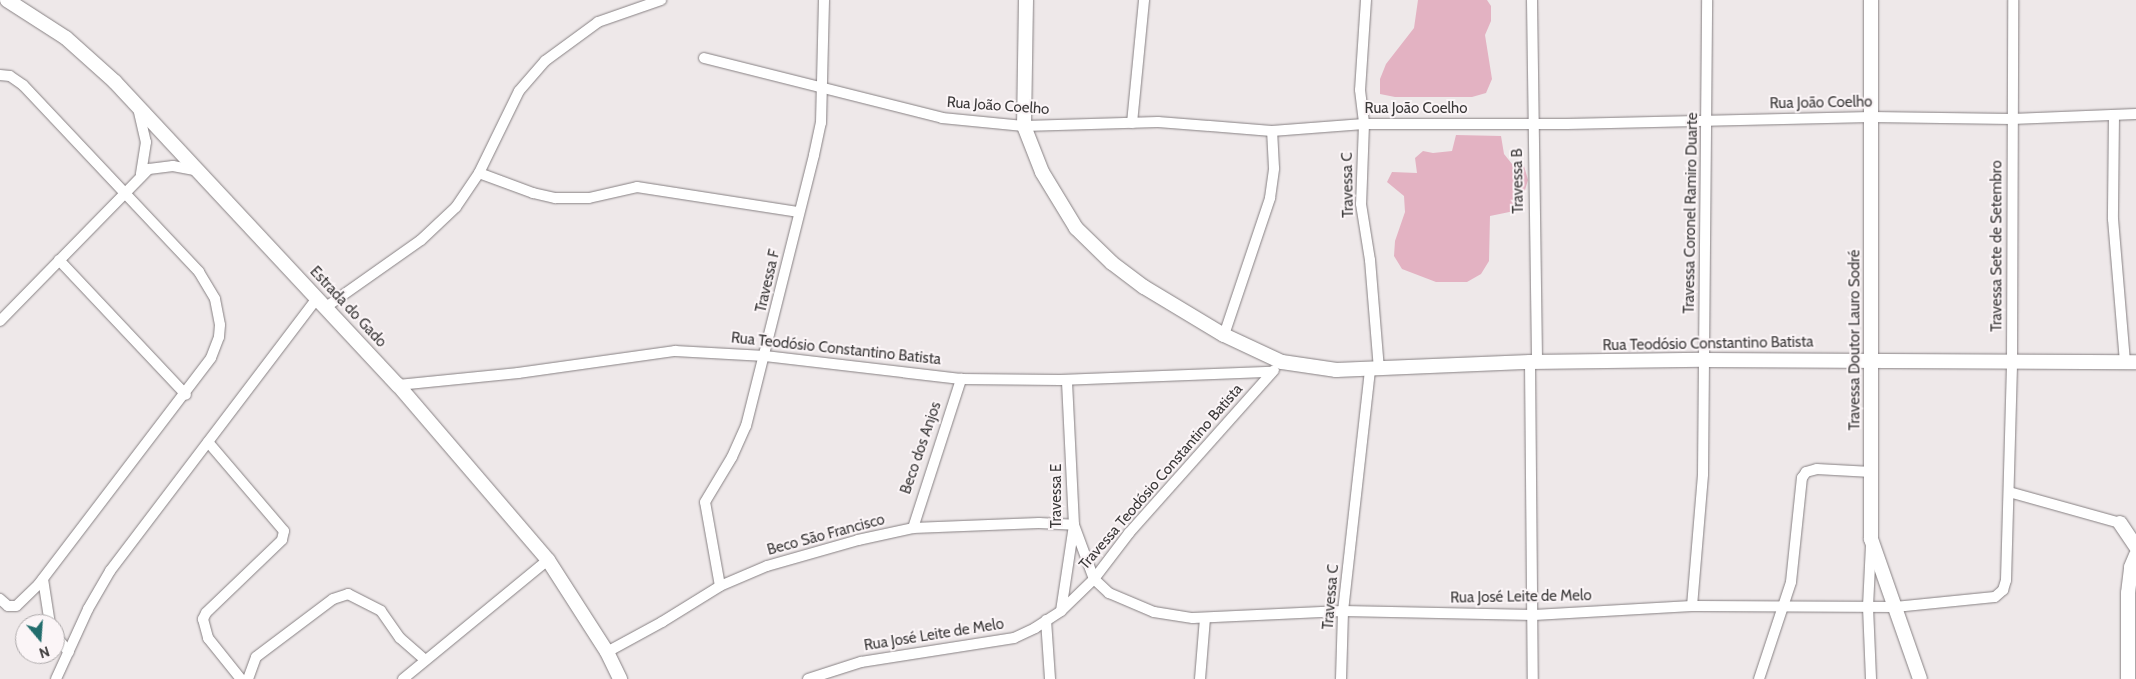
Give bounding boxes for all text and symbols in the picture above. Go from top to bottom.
street label: Rua João Coelho [946,93,1050,119]
street label: Rua João Coelho [1769,93,1873,113]
street label: Rua João Coelho [1365,100,1467,118]
street label: Travessa Coronel Ramiro Duarte [1680,112,1702,314]
street label: Travessa B [1508,148,1528,214]
street label: Travessa C [1338,152,1358,218]
street label: Travessa Sete de Setembro [1988,160,2006,332]
street label: Travessa F [752,248,784,314]
street label: Travessa Doutor Lauro Sodré [1846,250,1864,430]
street label: Estrada do Gado [306,263,390,351]
street label: Rua Teodósio Constantino Batista [730,329,942,369]
street label: Rua Teodósio Constantino Batista [1602,333,1814,355]
street label: Travessa Teodósio Constantino Batista [1076,381,1246,573]
street label: Beco dos Anjos [897,400,945,496]
street label: Travessa E [1048,464,1066,528]
street label: Beco São Francisco [765,511,887,559]
street label: Travessa C [1319,564,1343,630]
street label: Rua José Leite de Melo [1450,587,1592,607]
north arrow [15,614,65,664]
street label: Rua José Leite de Melo [863,615,1005,655]
text: N [37,642,52,662]

